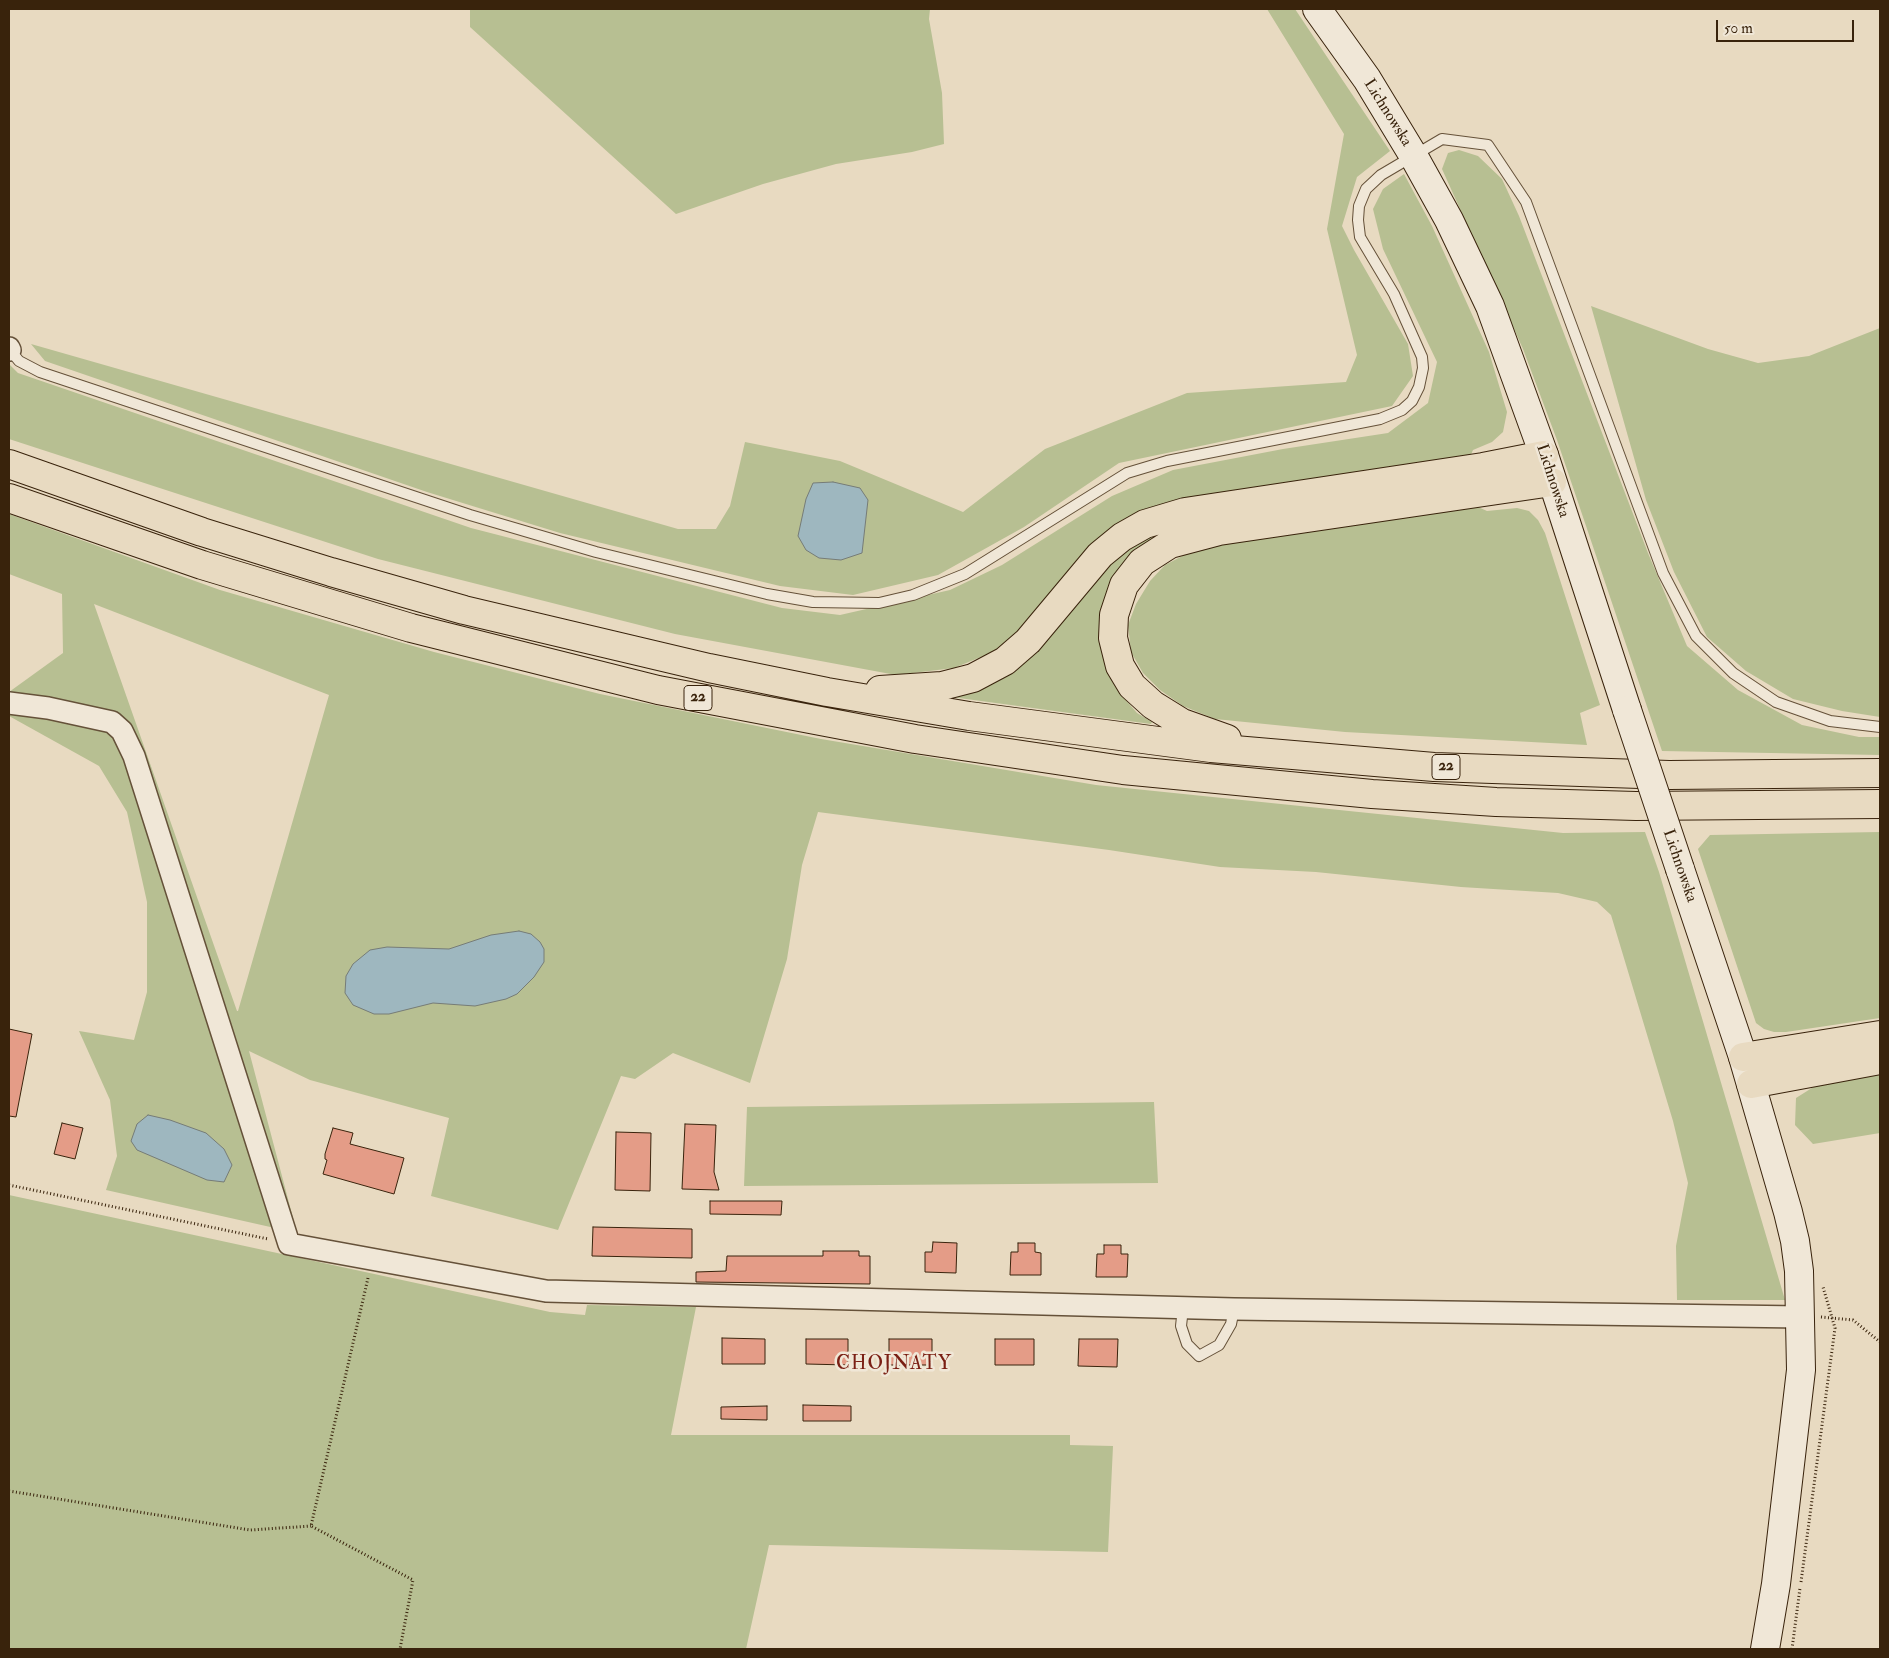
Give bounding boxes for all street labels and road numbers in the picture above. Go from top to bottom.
street label: Lichnowska [1359,76,1415,150]
street label: Lichnowska [1531,442,1573,520]
road number: 22 [684,686,712,710]
road number: 22 [1432,754,1460,780]
street label: Lichnowska [1658,827,1700,905]

